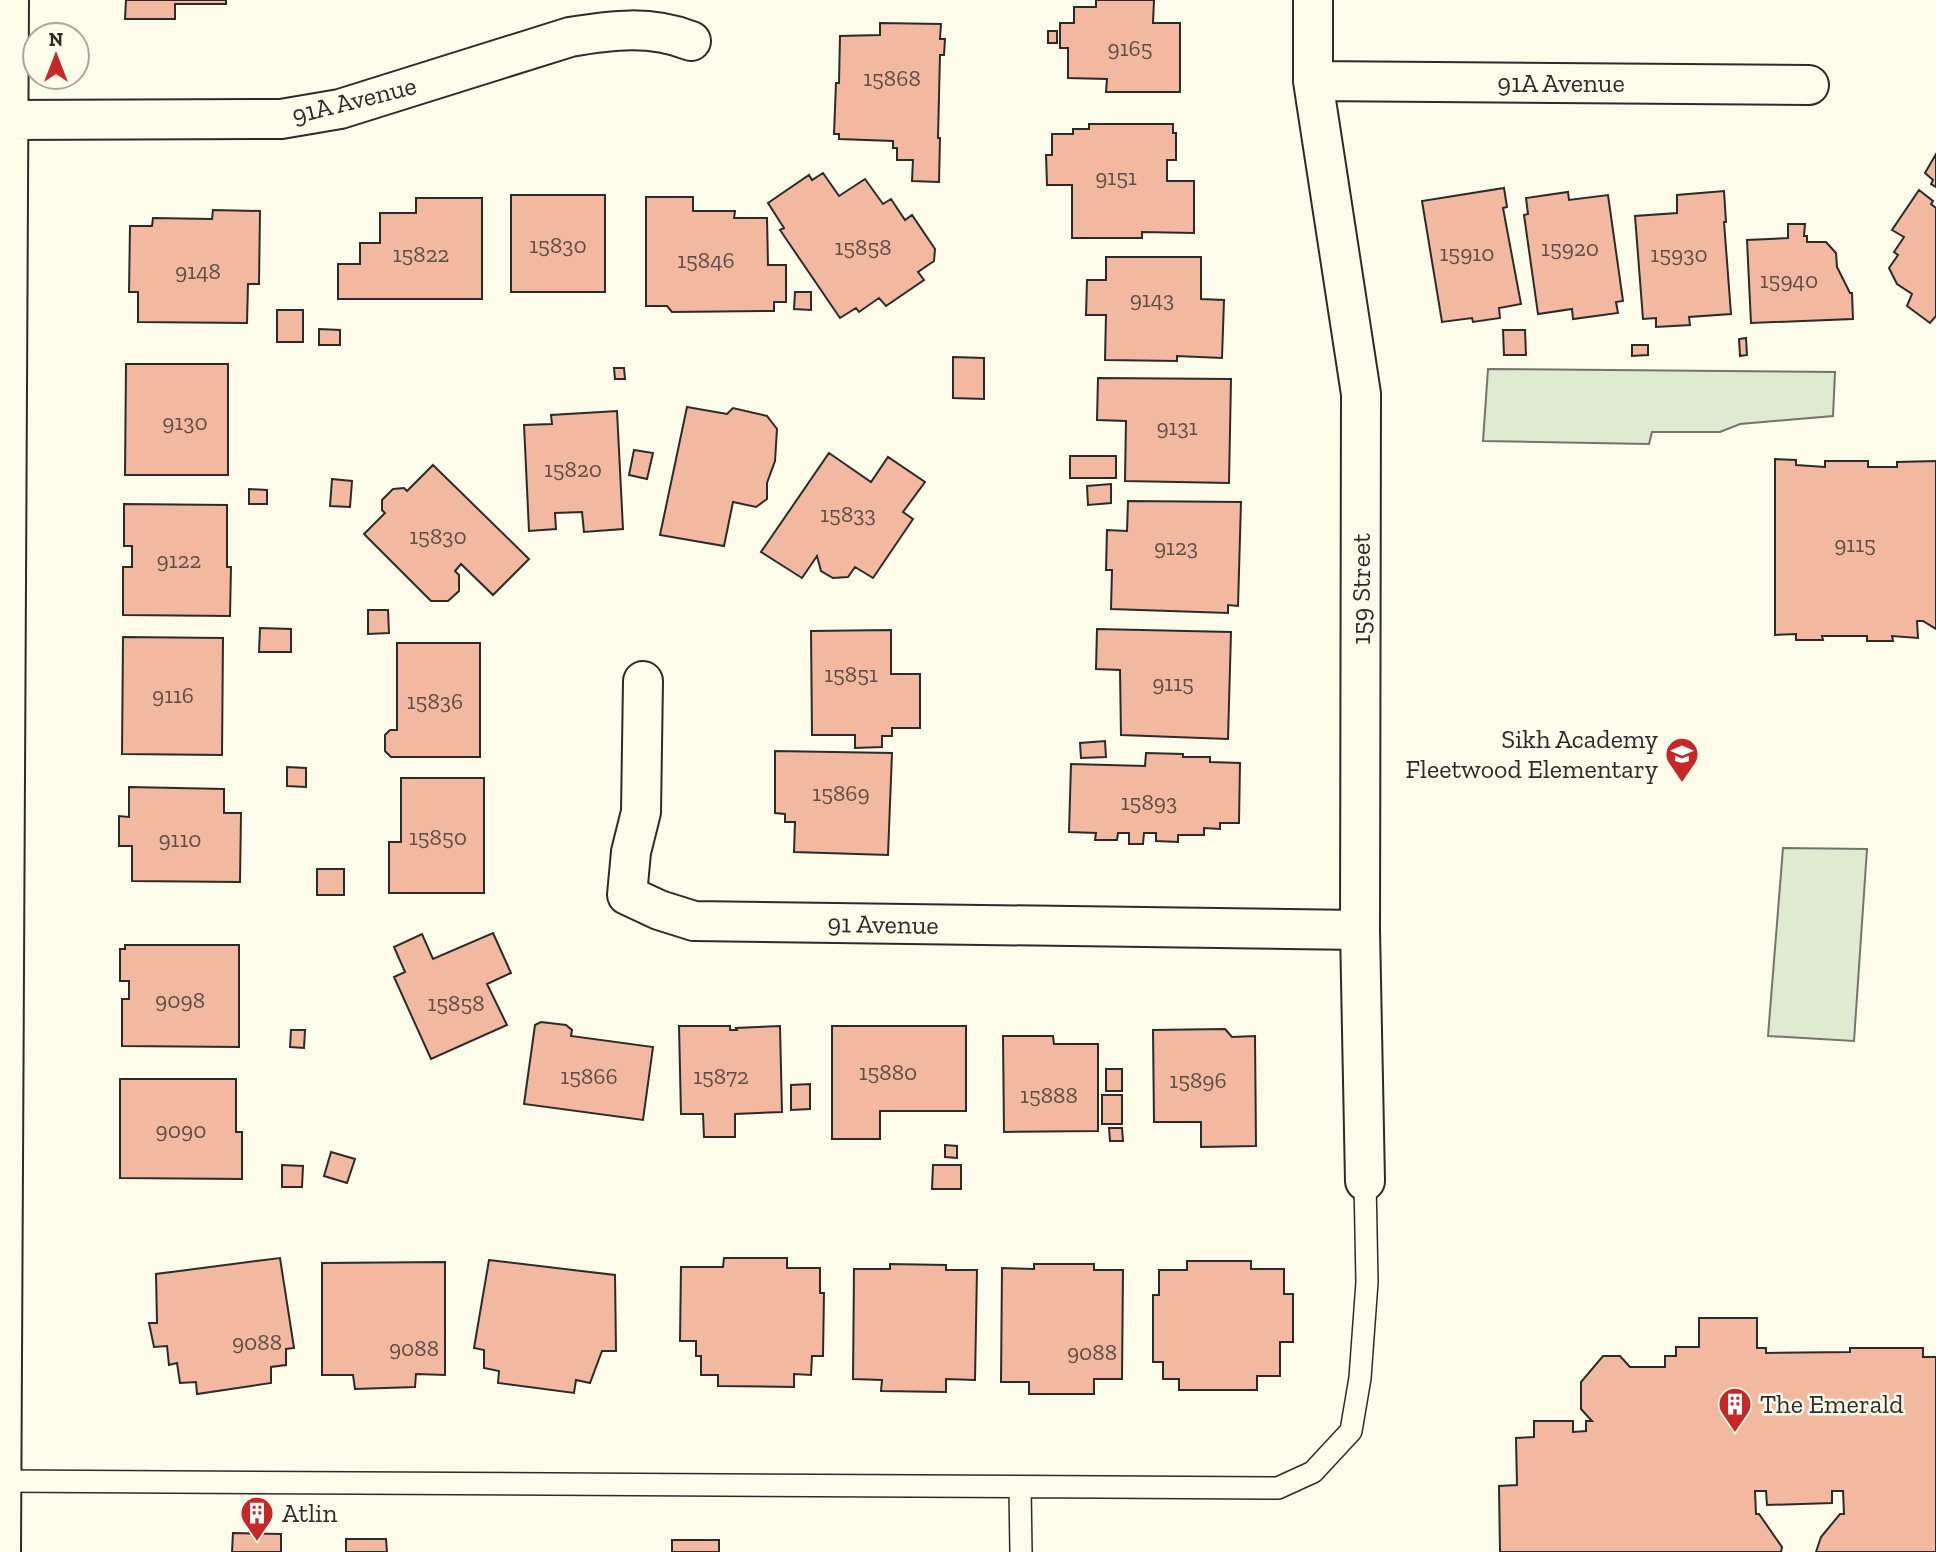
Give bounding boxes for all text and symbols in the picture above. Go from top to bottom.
north arrow [21,21,91,91]
text: N [49,28,63,51]
house number: 9165 [1107,34,1153,62]
house number: 15868 [863,64,921,92]
street label: 91A Avenue [1497,67,1625,99]
street label: 91A Avenue [288,69,420,131]
house number: 9151 [1095,163,1137,191]
house number: 15830 [529,231,587,259]
house number: 15858 [834,233,892,261]
house number: 15920 [1541,234,1599,262]
house number: 15910 [1440,239,1494,267]
house number: 15822 [393,240,449,268]
house number: 15930 [1650,240,1708,268]
house number: 15846 [677,246,735,274]
house number: 9148 [175,257,221,285]
house number: 15940 [1760,266,1818,294]
house number: 9143 [1130,285,1174,313]
house number: 9130 [162,408,208,436]
house number: 9131 [1156,413,1198,441]
house number: 15820 [544,455,602,483]
house number: 15833 [820,500,876,528]
house number: 15830 [409,522,467,550]
house number: 9115 [1834,530,1876,558]
house number: 9123 [1154,533,1198,561]
street label: 159 Street [1345,533,1377,645]
house number: 9122 [157,546,201,574]
house number: 15851 [824,660,878,688]
house number: 9115 [1152,669,1194,697]
house number: 9116 [152,681,194,709]
house number: 15836 [407,687,463,715]
place label: Sikh Academy Fleetwood Elementary [1406,723,1659,785]
school or university icon: Sikh Academy Fleetwood Elementary [1663,735,1701,784]
house number: 15869 [812,779,870,807]
house number: 15893 [1121,788,1177,816]
house number: 15850 [409,823,467,851]
house number: 9110 [158,825,202,853]
street label: 91 Avenue [827,907,939,941]
house number: 9098 [155,986,205,1014]
house number: 15858 [427,989,485,1017]
house number: 15880 [859,1058,917,1086]
house number: 15866 [560,1062,618,1090]
house number: 15872 [693,1062,749,1090]
house number: 15896 [1169,1066,1227,1094]
house number: 15888 [1020,1081,1078,1109]
house number: 9090 [156,1116,206,1144]
house number: 9088 [232,1328,282,1356]
house number: 9088 [389,1334,439,1362]
house number: 9088 [1067,1338,1117,1366]
building icon: The Emerald [1716,1385,1754,1434]
place label: The Emerald [1760,1388,1903,1420]
building icon: Atlin [238,1494,276,1543]
place label: Atlin [282,1497,337,1529]

